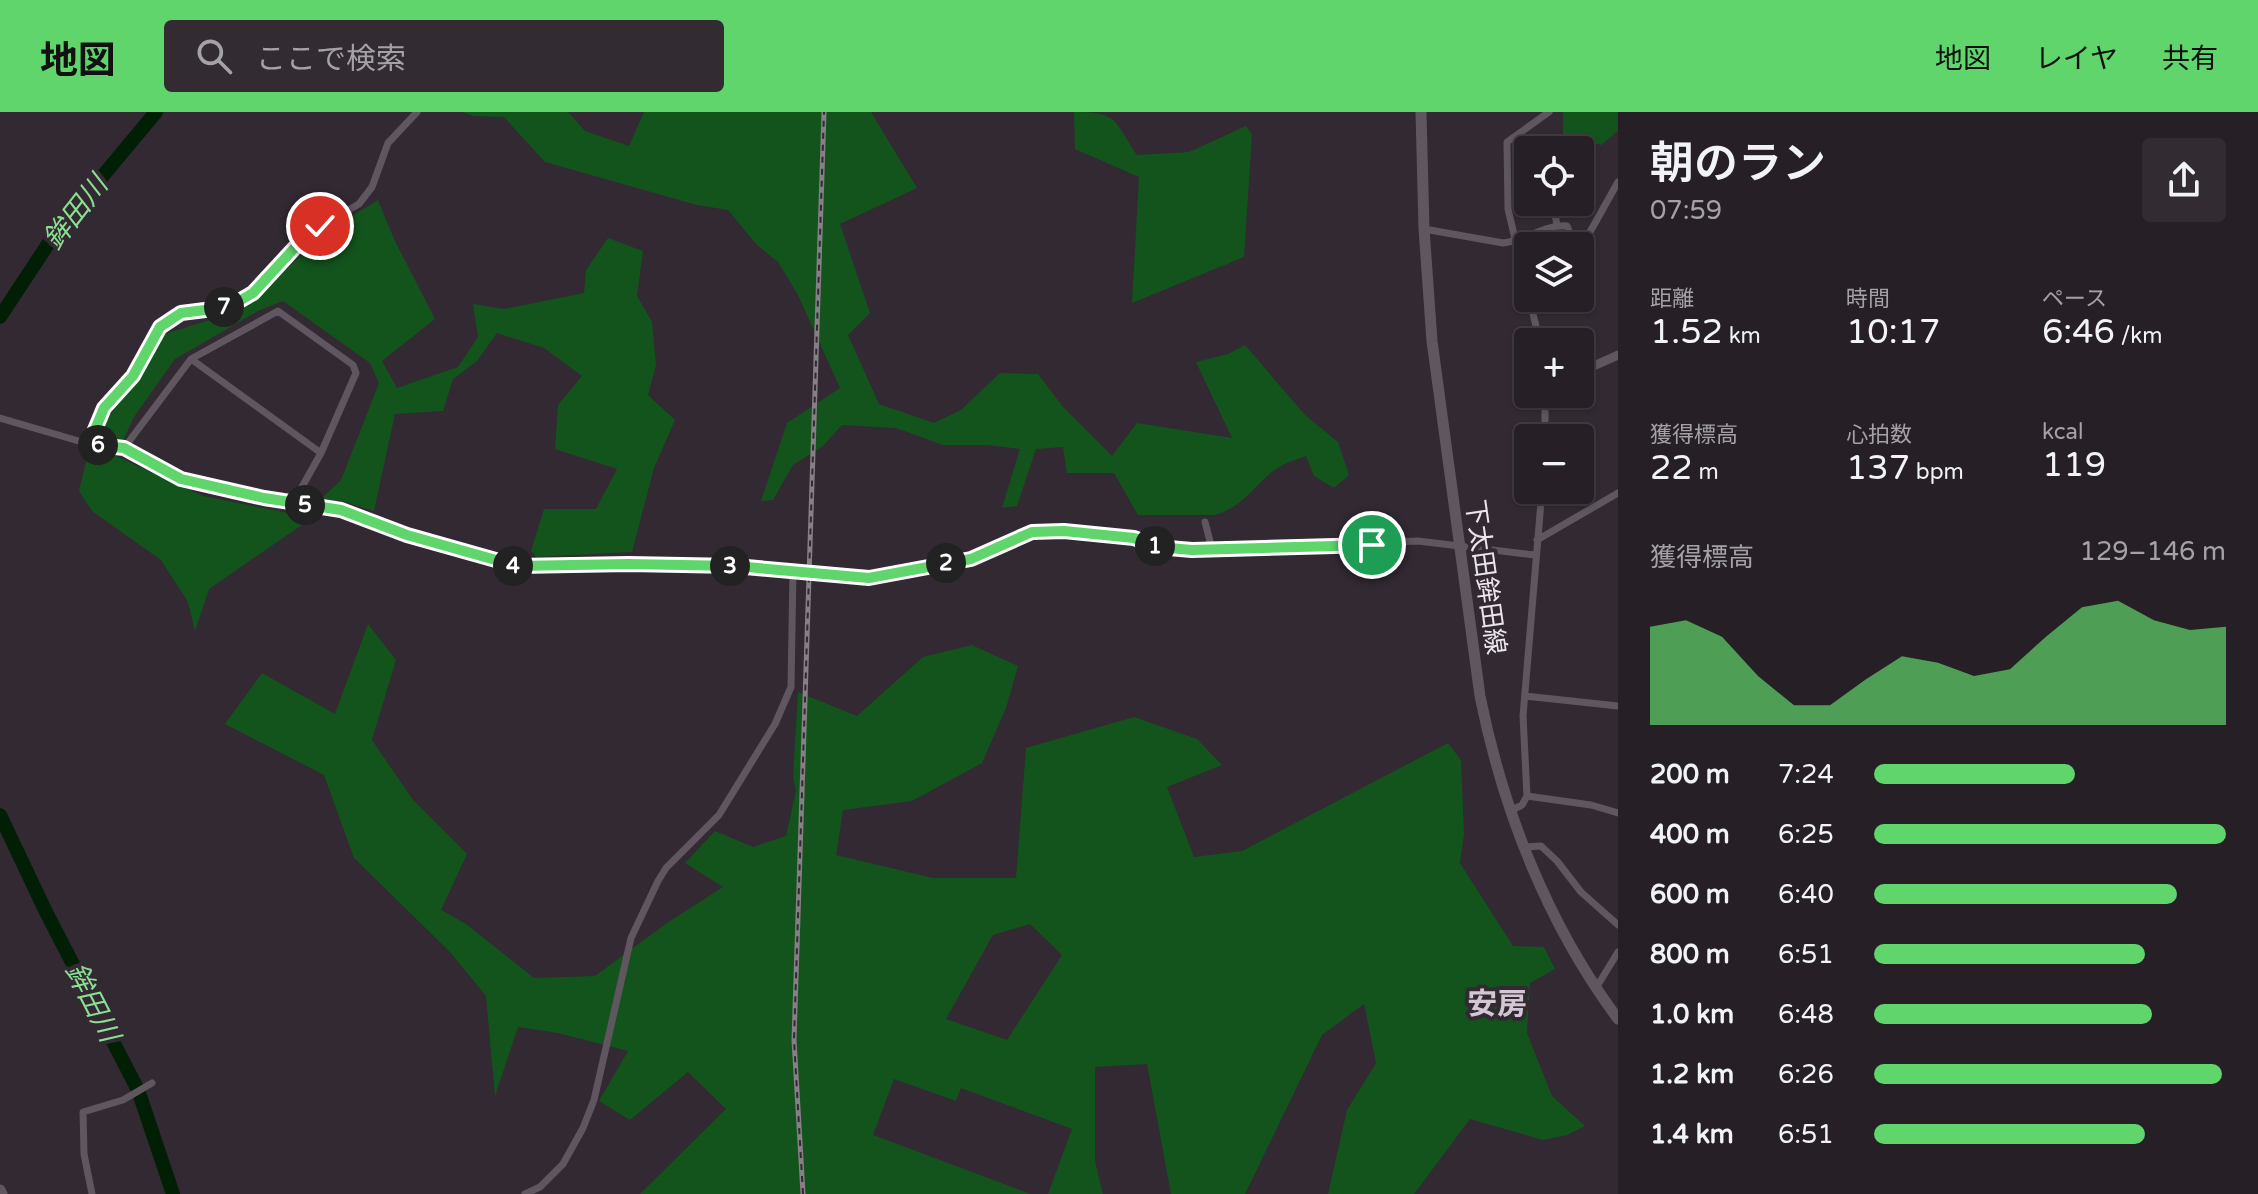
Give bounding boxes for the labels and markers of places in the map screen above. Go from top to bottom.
pin [286,192,354,260]
pin: 7 [204,287,244,327]
pin: 6 [78,425,118,465]
pin: 5 [285,485,325,525]
pin [1338,511,1406,579]
pin: 1 [1135,526,1175,566]
pin: 2 [926,543,966,583]
pin: 4 [493,546,533,586]
pin: 3 [710,546,750,586]

